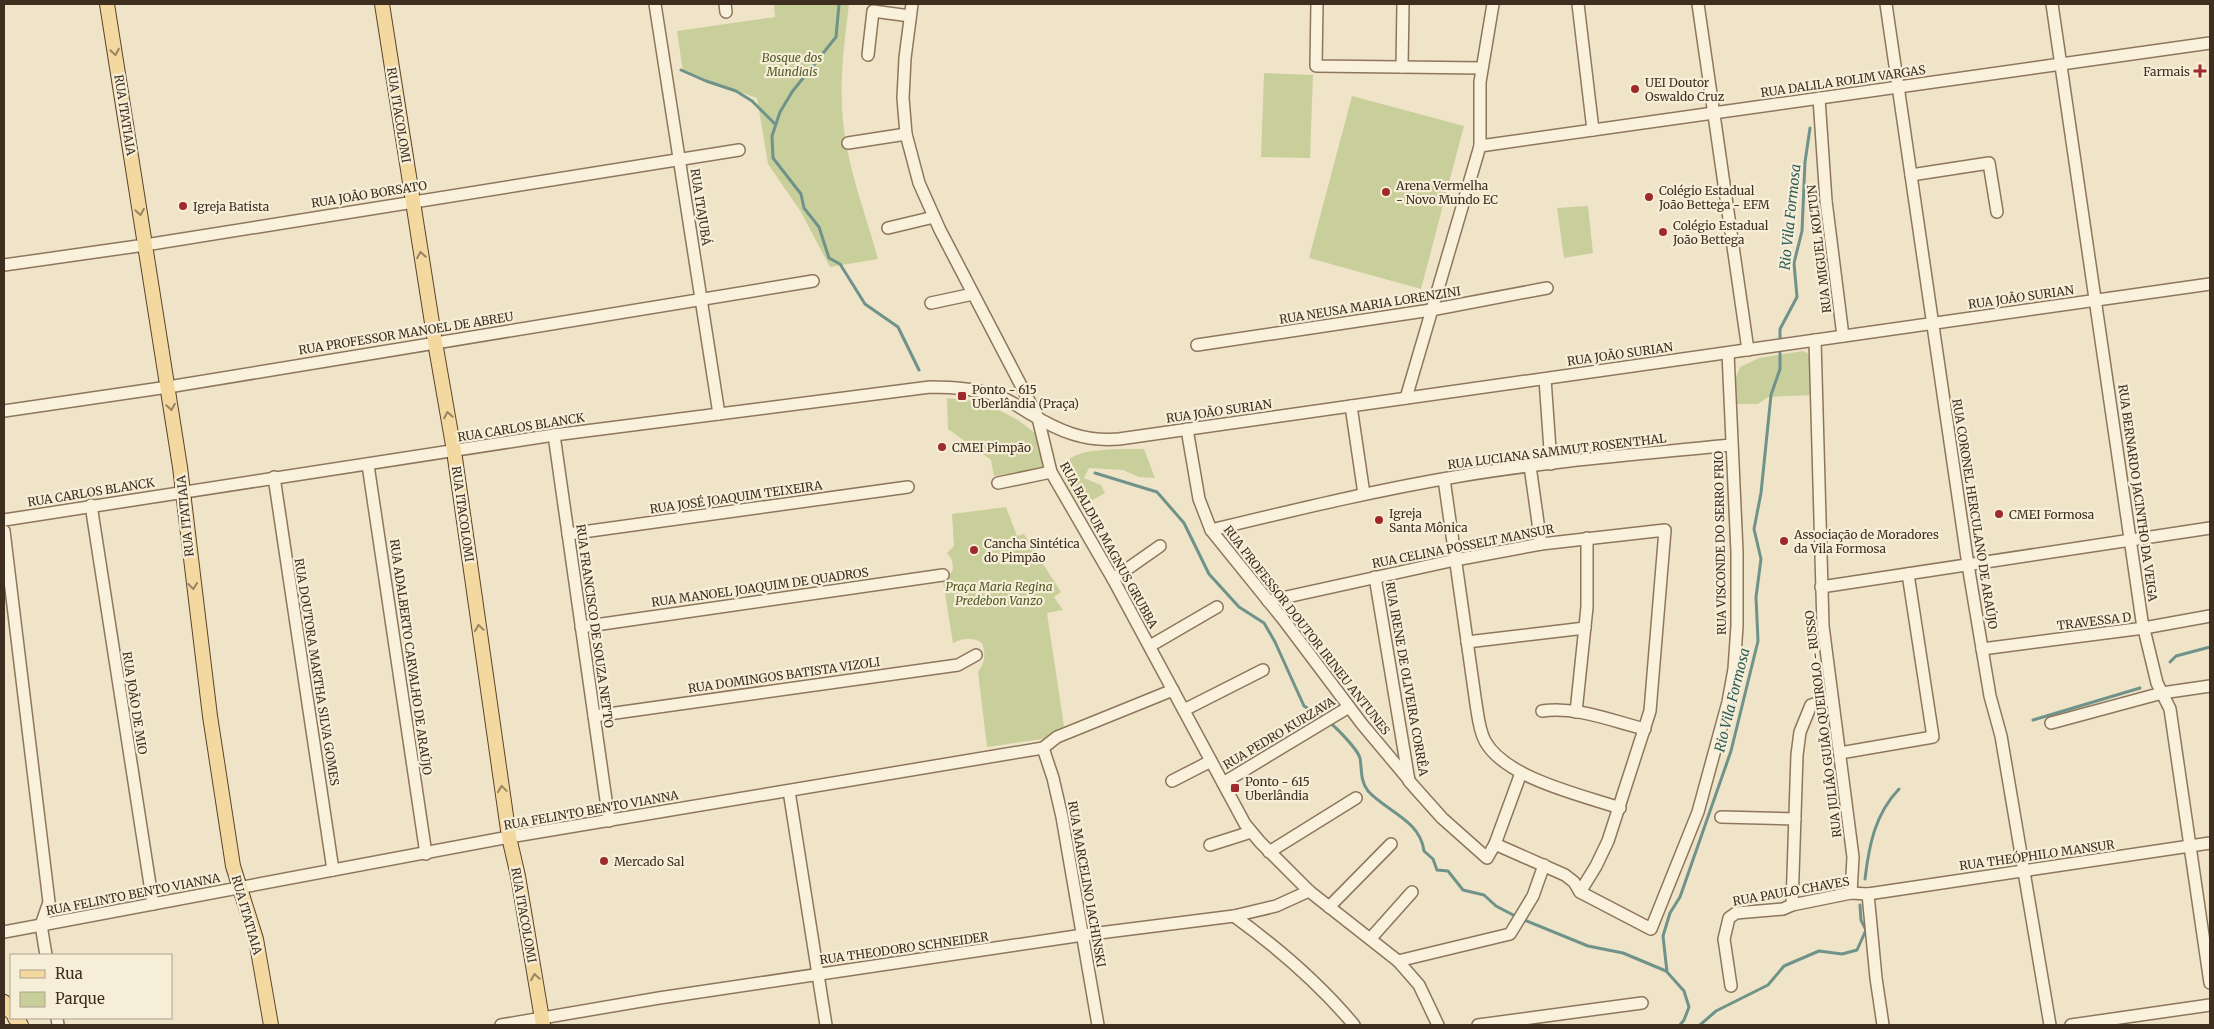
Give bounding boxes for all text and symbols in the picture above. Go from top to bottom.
one-way arrow [109,48,119,56]
park label: Bosque dos Mundiais [762,50,822,79]
street label: RUA DALILA ROLIM VARGAS [1760,62,1926,100]
place label: Farmais [2143,64,2190,79]
marker: Farmais [2194,65,2206,77]
street label: RUA ITACOLOMI [384,66,414,164]
street label: RUA ITATIAIA [111,73,139,157]
place label: UEI Doutor Oswaldo Cruz [1645,75,1725,104]
marker: UEI Doutor Oswaldo Cruz [1629,83,1641,95]
water label: Rio Vila Formosa [1775,163,1805,271]
street label: RUA ITAJUBÁ [688,167,715,247]
street label: RUA JOÃO BORSATO [310,177,428,211]
place label: Arena Vermelha - Novo Mundo EC [1395,178,1498,207]
place label: Colégio Estadual João Bettega - EFM [1658,183,1770,212]
street label: RUA MIGUEL KOLTUN [1804,183,1834,314]
marker: Arena Vermelha - Novo Mundo EC [1380,186,1392,198]
marker: Colégio Estadual João Bettega - EFM [1643,191,1655,203]
place label: Igreja Batista [193,199,270,214]
marker: Igreja Batista [177,200,189,212]
one-way arrow [135,208,145,217]
place label: Colégio Estadual João Bettega [1672,218,1769,247]
marker: Colégio Estadual João Bettega [1657,226,1669,238]
one-way arrow [417,251,427,260]
street label: RUA JOÃO SURIAN [1967,282,2076,312]
street label: RUA NEUSA MARIA LORENZINI [1278,283,1462,327]
street label: RUA PROFESSOR MANOEL DE ABREU [297,309,515,357]
street label: RUA JOÃO SURIAN [1566,339,1675,369]
place label: Ponto - 615 Uberlândia (Praça) [972,382,1079,411]
street label: RUA BERNARDO JACINTHO DA VEIGA [2115,383,2161,603]
marker: Ponto - 615 Uberlândia (Praça) [956,390,968,402]
street label: RUA JOÃO SURIAN [1165,396,1274,426]
street label: RUA CORONEL HERCULANO DE ARAÚJO [1949,398,2001,631]
one-way arrow [165,404,176,412]
street label: RUA CARLOS BLANCK [456,410,586,444]
one-way arrow [444,411,454,420]
street label: RUA LUCIANA SAMMUT ROSENTHAL [1447,430,1668,472]
place label: CMEI Pimpão [952,440,1031,455]
marker: CMEI Pimpão [936,441,948,453]
street label: RUA VISCONDE DO SERRO FRIO [1711,450,1729,635]
street label: RUA BALDUR MAGNUS GRUBBA [1057,459,1161,631]
street label: RUA ITACOLOMI [449,465,477,563]
street label: RUA ITATIAIA [173,474,197,558]
street label: RUA CARLOS BLANCK [26,475,156,509]
street label: RUA JOSÉ JOAQUIM TEIXEIRA [649,477,824,517]
place label: Igreja Santa Mônica [1389,506,1468,535]
place label: CMEI Formosa [2009,507,2095,522]
marker: CMEI Formosa [1993,508,2005,520]
marker: Igreja Santa Mônica [1373,514,1385,526]
street label: RUA CELINA POSSELT MANSUR [1371,521,1556,571]
street label: RUA PROFESSOR DOUTOR IRINEU ANTUNES [1221,522,1393,738]
street label: RUA FRANCISCO DE SOUZA NETTO [573,523,617,729]
place label: Associação de Moradores da Vila Formosa [1793,527,1939,556]
marker: Associação de Moradores da Vila Formosa [1778,535,1790,547]
place label: Cancha Sintética do Pimpão [984,536,1080,565]
street label: RUA ADALBERTO CARVALHO DE ARAÚJO [387,538,435,776]
marker: Cancha Sintética do Pimpão [968,544,980,556]
street label: RUA DOUTORA MARTHA SILVA GOMES [292,557,342,787]
street label: RUA MANOEL JOAQUIM DE QUADROS [650,564,870,610]
park label: Praça Maria Regina Predebon Vanzo [945,579,1053,608]
street label: RUA IRENE DE OLIVEIRA CORRÊA [1382,581,1432,778]
one-way arrow [187,582,198,590]
street label: RUA JULIÃO GUIÃO QUEIROLO - RUSSO [1802,609,1844,839]
street label: TRAVESSA D [2056,609,2132,633]
one-way arrow [475,624,485,633]
water label: Rio Vila Formosa [1710,646,1754,754]
street label: RUA JOÃO DE MIO [119,650,151,756]
street label: RUA DOMINGOS BATISTA VIZOLI [687,654,881,696]
street label: RUA PEDRO KURZAVA [1220,693,1338,772]
place label: Ponto - 615 Uberlândia [1245,774,1310,803]
marker: Ponto - 615 Uberlândia [1229,782,1241,794]
one-way arrow [497,785,508,793]
street label: RUA FELINTO BENTO VIANNA [503,787,680,833]
street label: RUA MARCELINO IACHINSKI [1065,800,1109,968]
street label: RUA THEÓPHILO MANSUR [1958,837,2116,873]
place label: Mercado Sal [614,854,685,869]
marker: Mercado Sal [598,855,610,867]
street label: RUA ITACOLOMI [508,866,540,964]
street label: RUA FELINTO BENTO VIANNA [45,870,222,918]
street label: RUA PAULO CHAVES [1732,873,1850,909]
street label: RUA ITATIAIA [229,874,266,957]
street label: RUA THEODORO SCHNEIDER [819,929,990,967]
legend [10,954,172,1019]
text: Rua [55,964,83,983]
one-way arrow [530,973,541,981]
text: Parque [55,989,105,1008]

